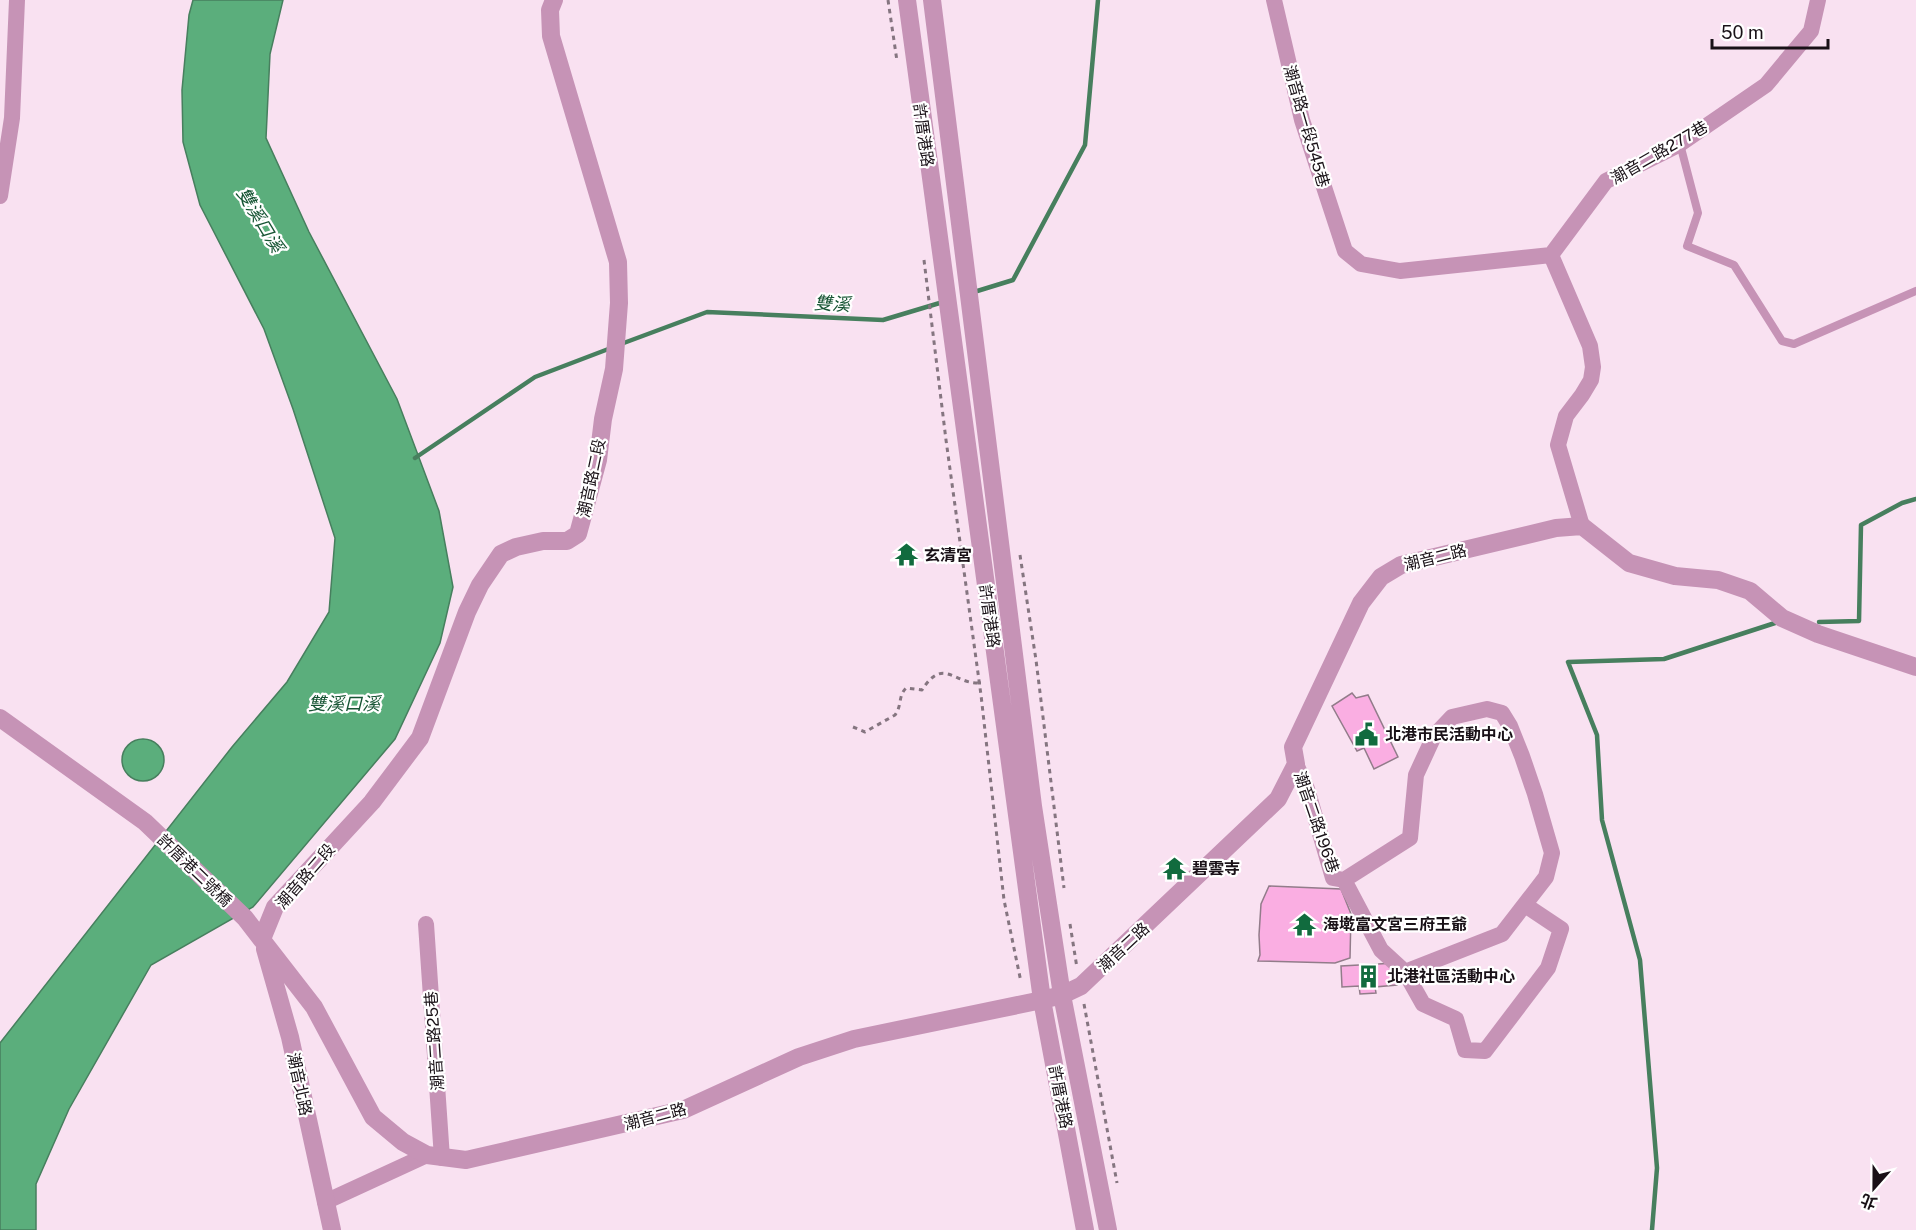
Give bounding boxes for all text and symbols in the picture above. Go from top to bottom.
scale bar [1712,12,1828,50]
text: 50 m [1721,22,1764,43]
street label: 潮音路一段545巷 [1280,63,1333,190]
street label: 許厝港路 [910,102,937,168]
street label: 潮音二路277巷 [1607,117,1711,188]
water label: 雙溪口溪 [233,183,290,259]
water label: 雙溪 [814,292,854,315]
street label: 潮音路二段 [574,437,609,519]
street label: 潮音二路 [1402,541,1468,574]
temple icon: 玄清宮 [893,542,919,568]
place label: 玄清宮 [924,546,972,565]
street label: 許厝港路 [976,583,1003,649]
water label: 雙溪口溪 [308,693,383,714]
public building icon: 北港市民活動中心 [1354,721,1380,747]
place label: 北港市民活動中心 [1385,725,1513,744]
street label: 潮音二路196巷 [1290,769,1343,876]
street label: 許厝港二號橋 [154,830,236,911]
street label: 潮音路二段 [272,840,339,913]
temple icon: 碧雲寺 [1161,855,1187,881]
place label: 碧雲寺 [1192,859,1240,878]
temple icon: 海墘富文宮三府王爺 [1292,911,1318,937]
place label: 海墘富文宮三府王爺 [1323,915,1467,934]
street label: 潮音二路 [1093,919,1153,976]
building icon: 北港社區活動中心 [1356,963,1382,989]
place label: 北港社區活動中心 [1387,967,1515,986]
street label: 潮音二路25巷 [422,991,447,1091]
street label: 潮音北路 [284,1051,315,1117]
street label: 許厝港路 [1045,1064,1076,1130]
street label: 潮音二路 [622,1099,689,1134]
north arrow [1844,1158,1904,1218]
text: 北 [1858,1190,1880,1213]

